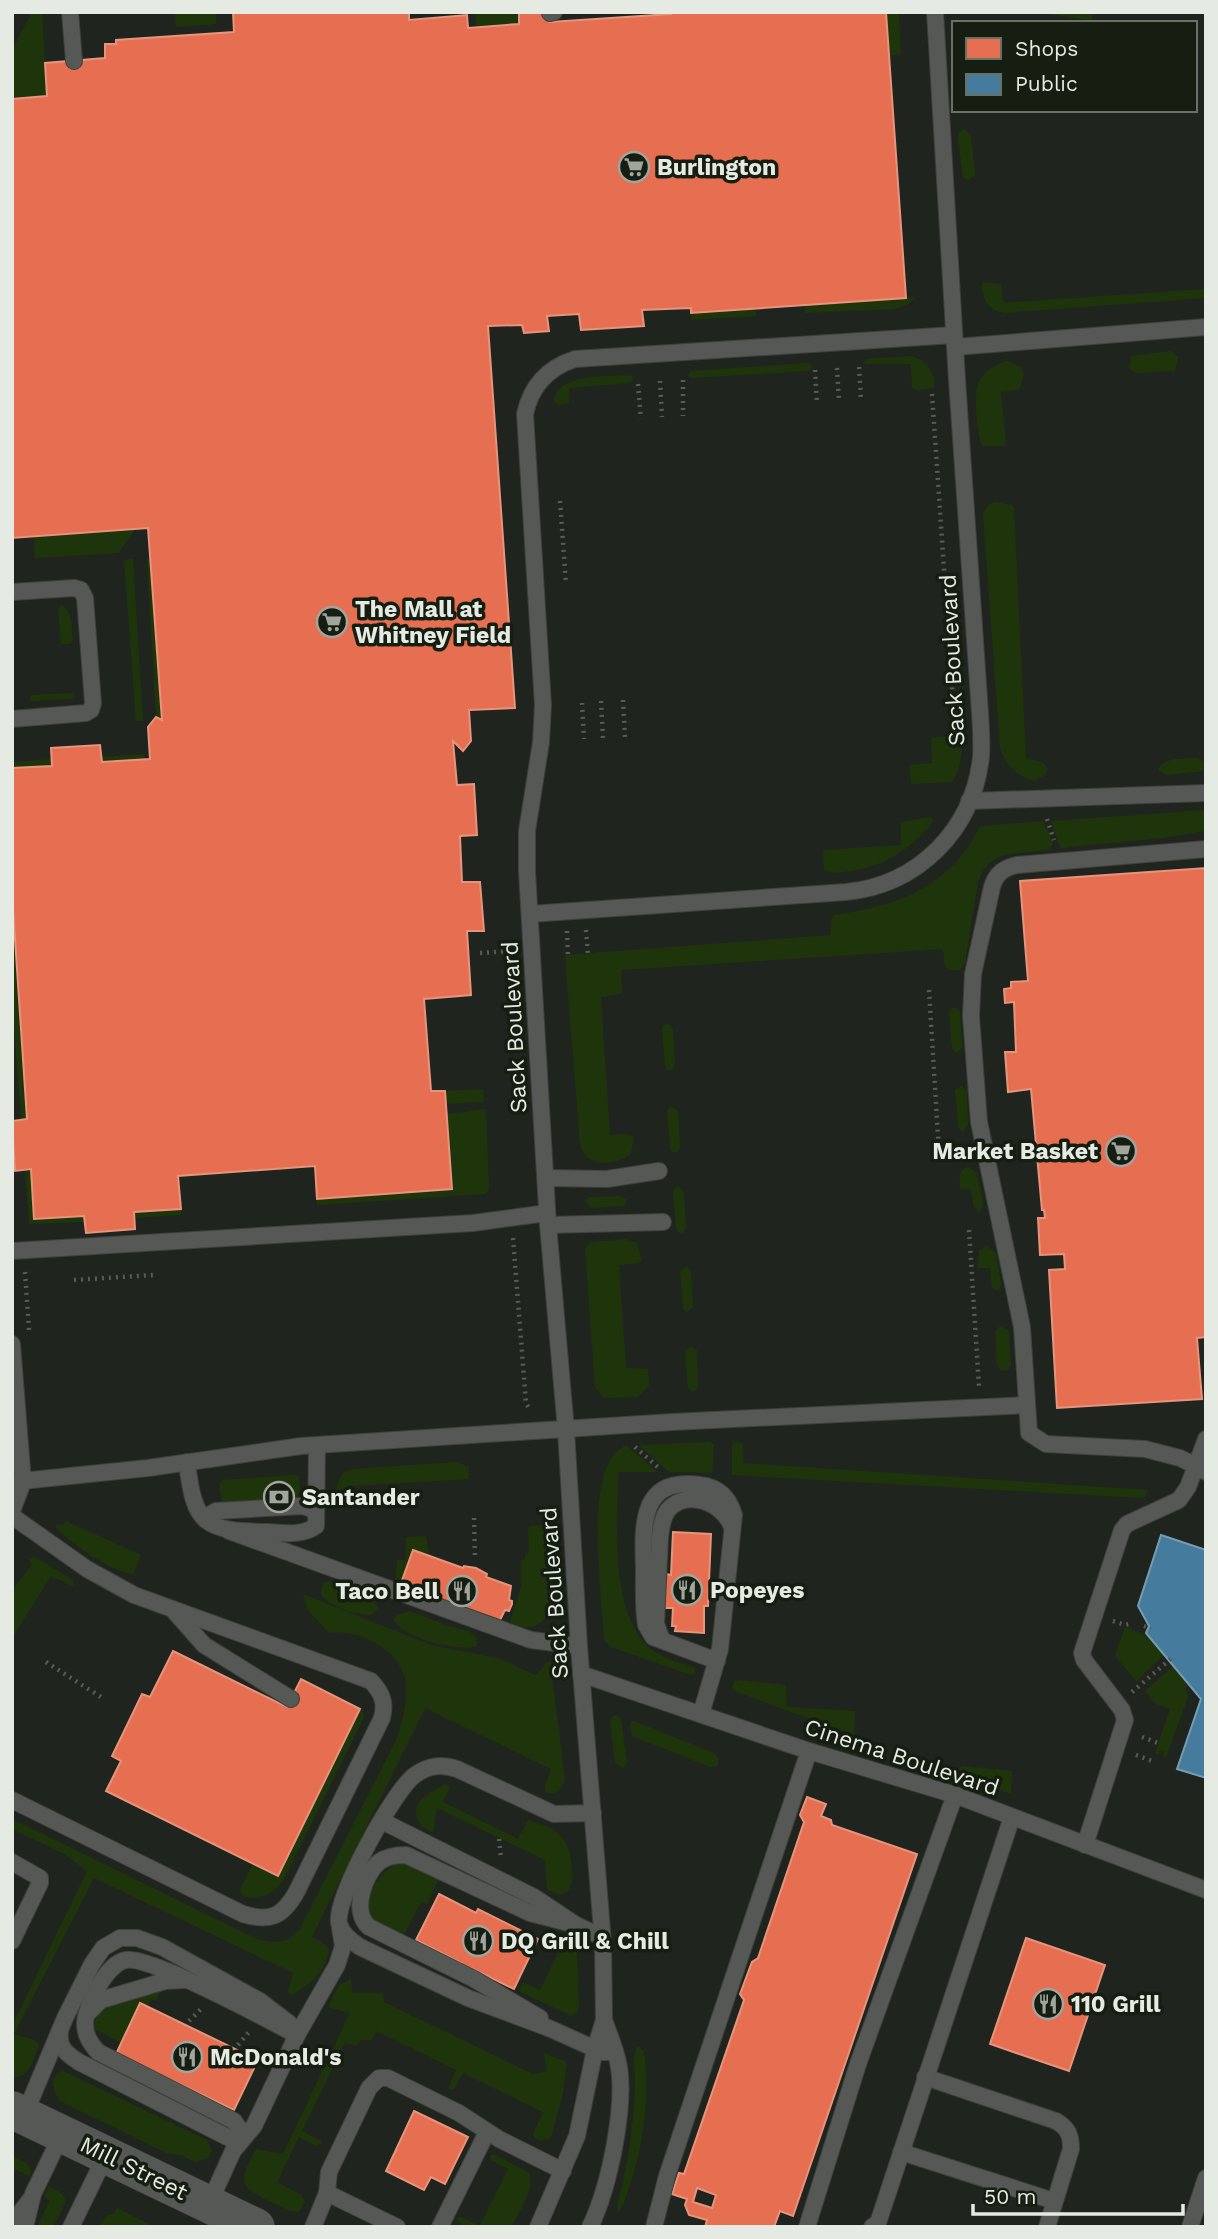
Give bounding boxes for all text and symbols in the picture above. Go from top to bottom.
legend [952,21,1197,112]
text: Shops [1015,36,1078,61]
text: Public [1015,71,1078,96]
supermarket icon: Burlington [617,150,651,184]
place label: Burlington [657,154,776,181]
street label: Sack Boulevard [935,573,970,747]
place label: The Mall at Whitney Field [355,596,511,649]
supermarket icon: The Mall at Whitney Field [315,605,349,639]
street label: Sack Boulevard [497,940,532,1114]
supermarket icon: Market Basket [1104,1134,1138,1168]
place label: Market Basket [932,1138,1098,1165]
bank icon: Santander [262,1480,296,1514]
place label: Santander [302,1484,420,1511]
street label: Sack Boulevard [535,1506,574,1680]
restaurant icon: Popeyes [670,1573,704,1607]
restaurant icon: Taco Bell [445,1574,479,1608]
place label: Popeyes [710,1577,804,1604]
place label: Taco Bell [335,1578,439,1605]
street label: Cinema Boulevard [801,1713,1002,1802]
restaurant icon: DQ Grill & Chill [461,1924,495,1958]
place label: DQ Grill & Chill [501,1928,669,1955]
restaurant icon: 110 Grill [1031,1987,1065,2021]
place label: 110 Grill [1071,1991,1161,2018]
restaurant icon: McDonald's [170,2040,204,2074]
place label: McDonald's [210,2044,342,2071]
street label: Mill Street [76,2131,192,2206]
scale bar [973,2172,1183,2216]
text: 50 m [984,2184,1036,2209]

